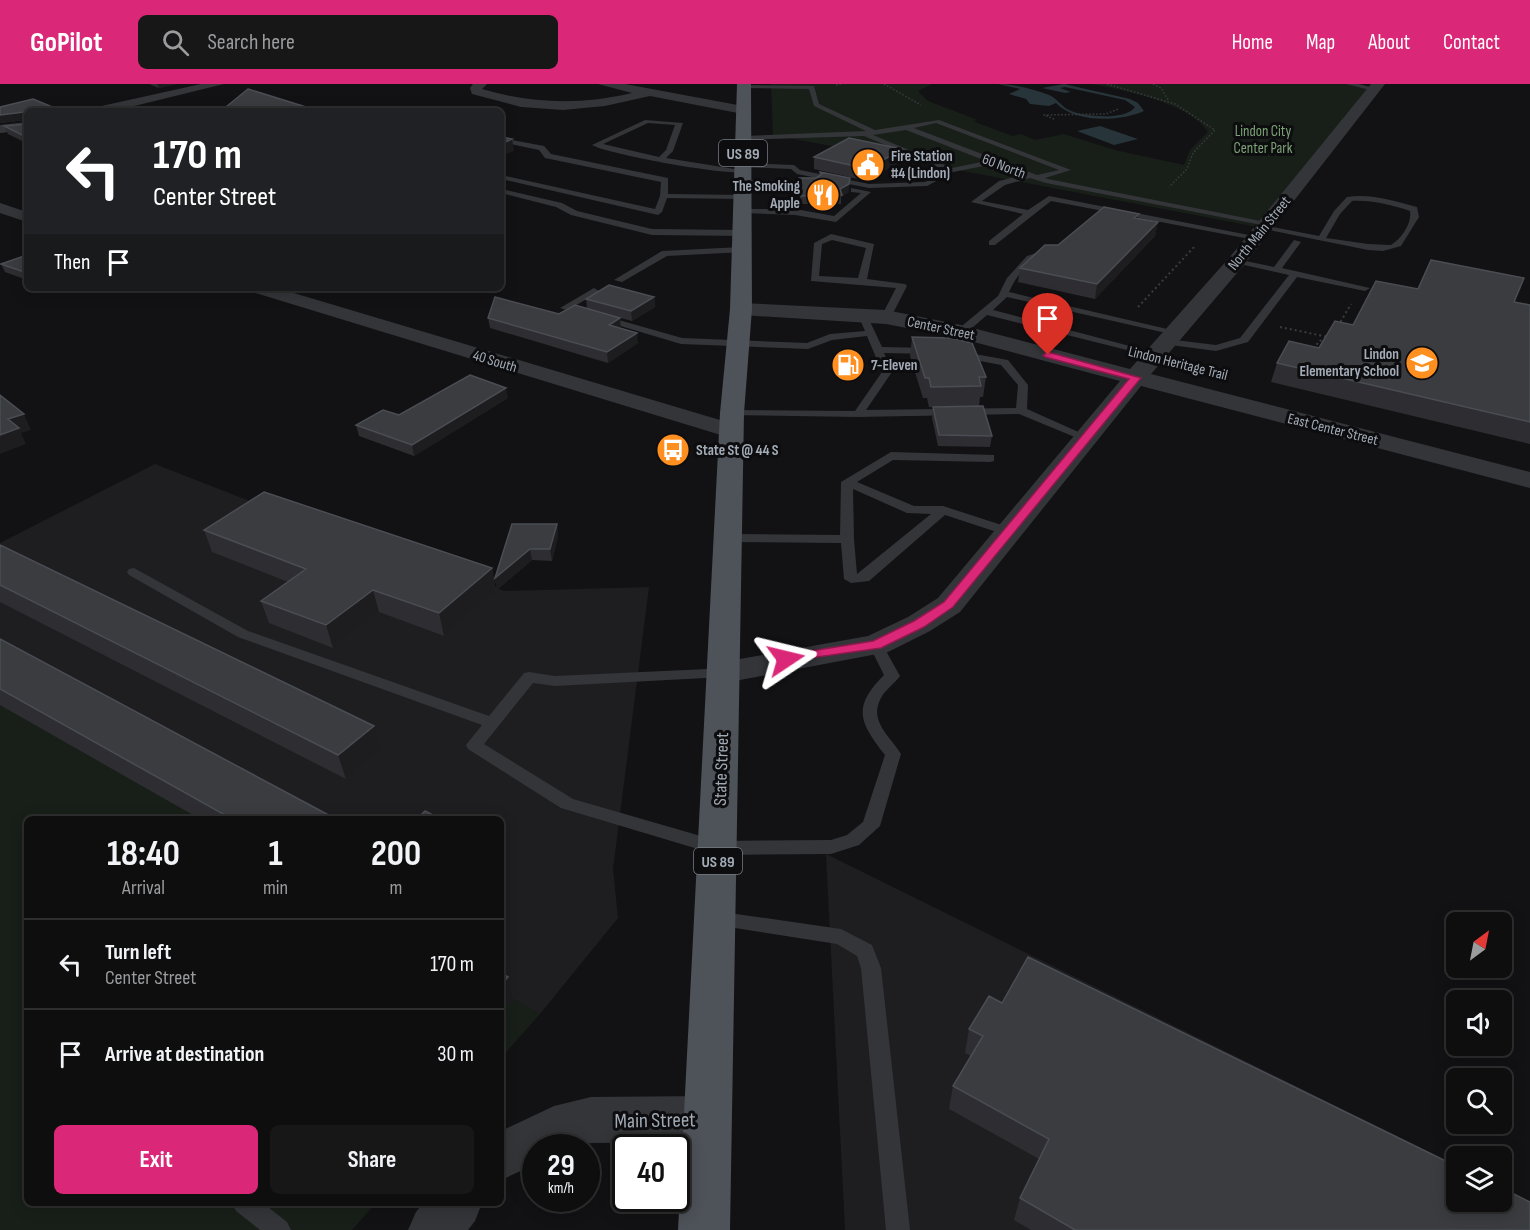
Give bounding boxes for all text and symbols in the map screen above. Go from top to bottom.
search box [138,15,558,69]
text: GoPilot [30,26,102,59]
icon: search [159,26,192,59]
text: Search here [207,29,295,56]
text: Home [1232,30,1273,55]
text: Map [1306,30,1335,55]
text: About [1368,30,1410,55]
text: Contact [1443,30,1500,55]
park label: Lindon City Center Park [1234,122,1293,158]
text: 170 m [153,130,242,181]
icon: left [54,132,132,210]
road number: US 89 [719,140,767,166]
public building icon: Fire Station #4 (Lindon) [850,147,886,183]
place label: Fire Station #4 (Lindon) [891,147,953,183]
street label: 60 North [979,150,1028,183]
place label: The Smoking Apple [732,177,801,213]
restaurant icon: The Smoking Apple [805,177,841,213]
text: Center Street [153,181,276,213]
street label: North Main Street [1224,192,1295,274]
icon: arrive [102,246,135,279]
text: Then [54,249,90,276]
pin [1022,293,1073,355]
icon: arrive [1031,302,1064,335]
street label: Center Street [905,312,977,345]
street label: Lindon Heritage Trail [1126,342,1230,385]
place label: Lindon Elementary School [1300,345,1399,381]
school or university icon: Lindon Elementary School [1404,345,1440,381]
street label: 40 South [470,346,519,377]
fuel station icon: 7-Eleven [830,347,866,383]
place label: 7-Eleven [871,356,918,375]
street label: East Center Street [1286,409,1381,450]
bus stop icon: State St @ 44 S [655,432,691,468]
place label: State St @ 44 S [696,441,779,460]
position arrow [754,627,818,691]
street label: State Street [710,731,733,806]
text: 18:40 [107,833,180,876]
text: 1 [268,833,283,876]
text: 200 [371,833,421,876]
road number: US 89 [694,848,742,874]
text: Arrival [122,876,165,900]
text: min [263,876,288,900]
text: m [390,876,402,900]
north arrow [1446,912,1512,978]
map controls [1446,912,1512,1212]
text: Turn left [105,939,171,966]
icon: left [54,948,87,981]
text: 170 m [430,951,474,978]
text: Center Street [105,966,196,990]
button: sound [1446,990,1512,1056]
icon: arrive [54,1038,87,1071]
text: Arrive at destination [105,1041,264,1068]
text: 30 m [437,1041,474,1068]
button: search [1446,1068,1512,1134]
street label: Main Street [614,1107,696,1134]
button: Exit [54,1125,258,1194]
button: Share [270,1125,474,1194]
speed limit sign: 40 [612,1134,690,1212]
button: layers [1446,1146,1512,1212]
text: 29 [547,1148,575,1184]
text: km/h [548,1179,574,1198]

